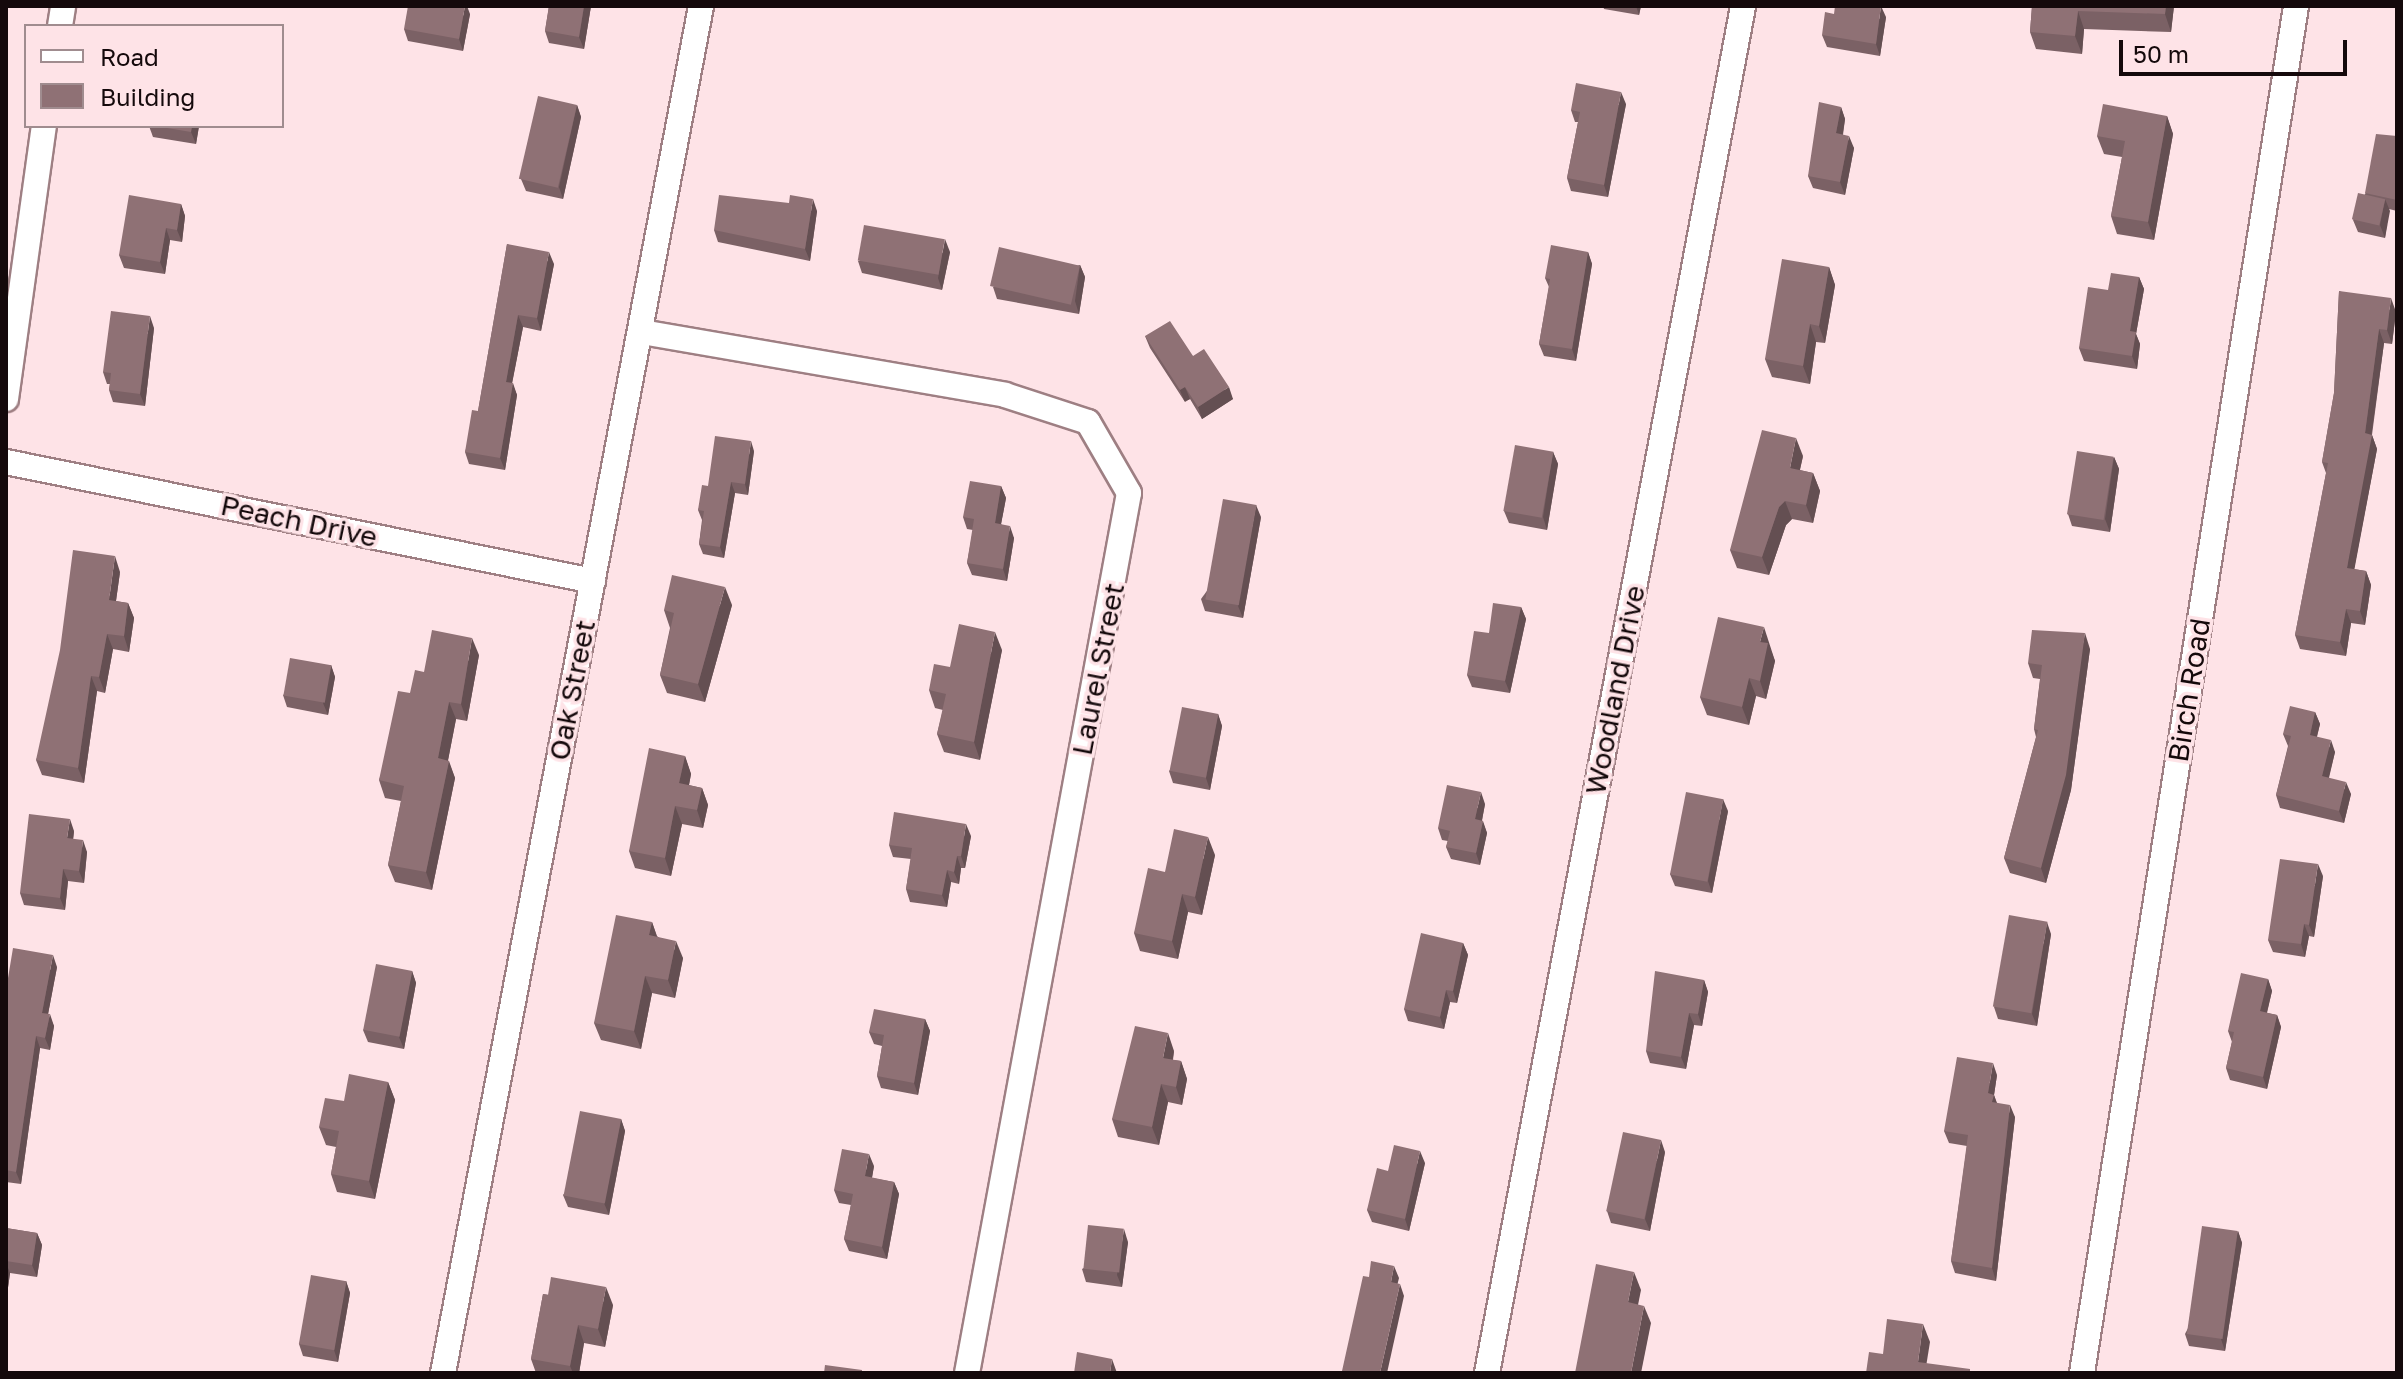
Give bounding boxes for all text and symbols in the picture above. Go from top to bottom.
legend [24,24,284,128]
scale bar [2123,24,2351,74]
text: 50 m [2133,39,2189,68]
text: Road [100,42,159,71]
text: Building [100,82,195,111]
street label: Peach Drive [218,488,380,554]
street label: Laurel Street [1065,580,1131,758]
street label: Woodland Drive [1578,583,1652,797]
street label: Birch Road [2161,616,2217,764]
street label: Oak Street [542,617,602,763]

